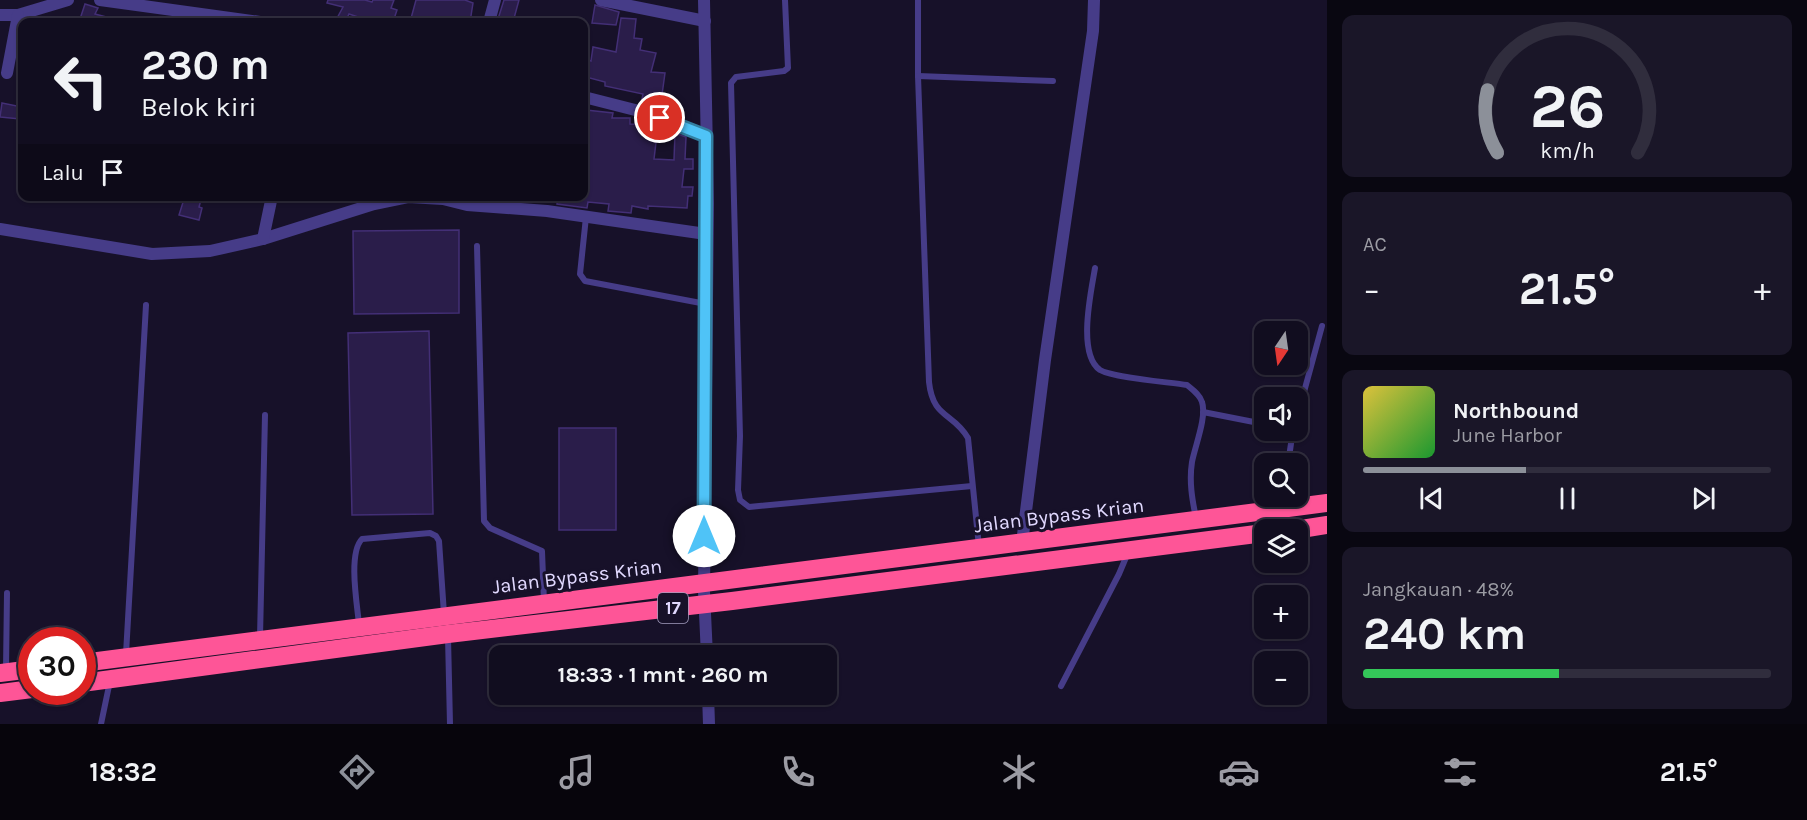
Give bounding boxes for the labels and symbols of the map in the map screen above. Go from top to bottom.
pin [634,92,685,143]
north arrow [1254,321,1308,375]
street label: Jalan Bypass Krian [973,494,1145,537]
position arrow [672,504,736,568]
street label: Jalan Bypass Krian [491,555,663,598]
road number: 17 [658,593,688,623]
speed limit sign: 30 [18,627,96,705]

